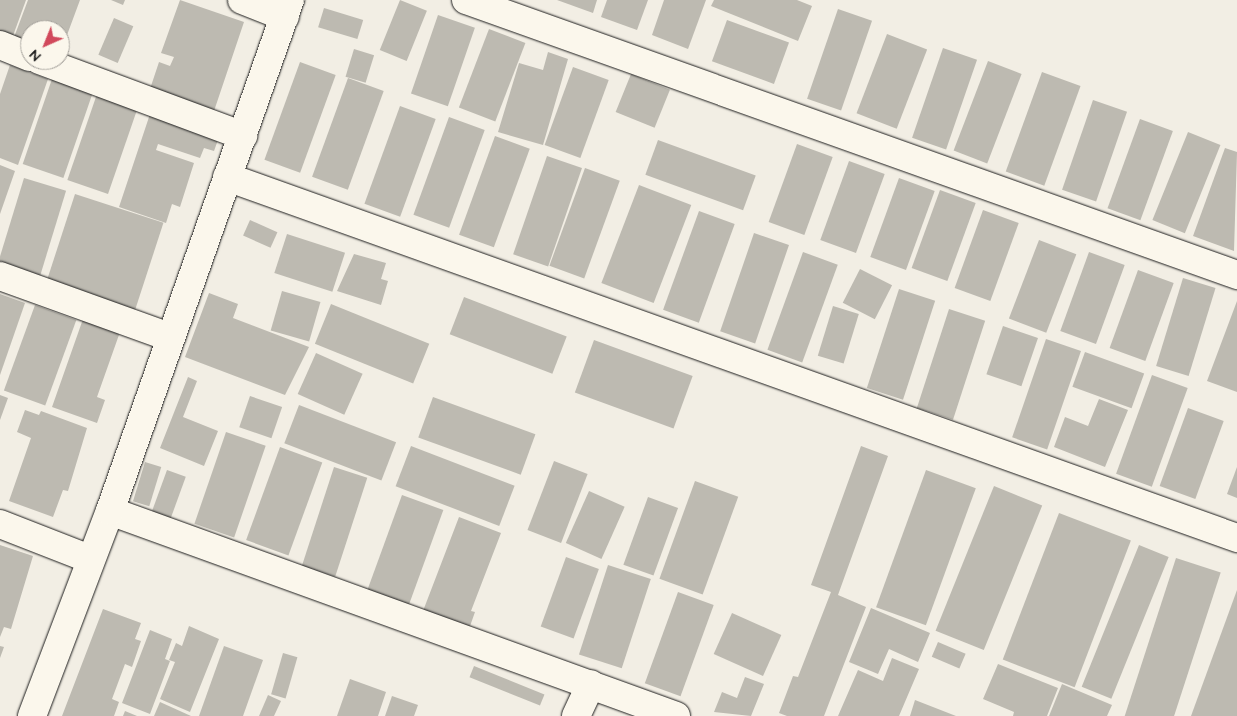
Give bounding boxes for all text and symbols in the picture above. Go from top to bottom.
north arrow [20,20,70,70]
text: N [25,45,45,65]

